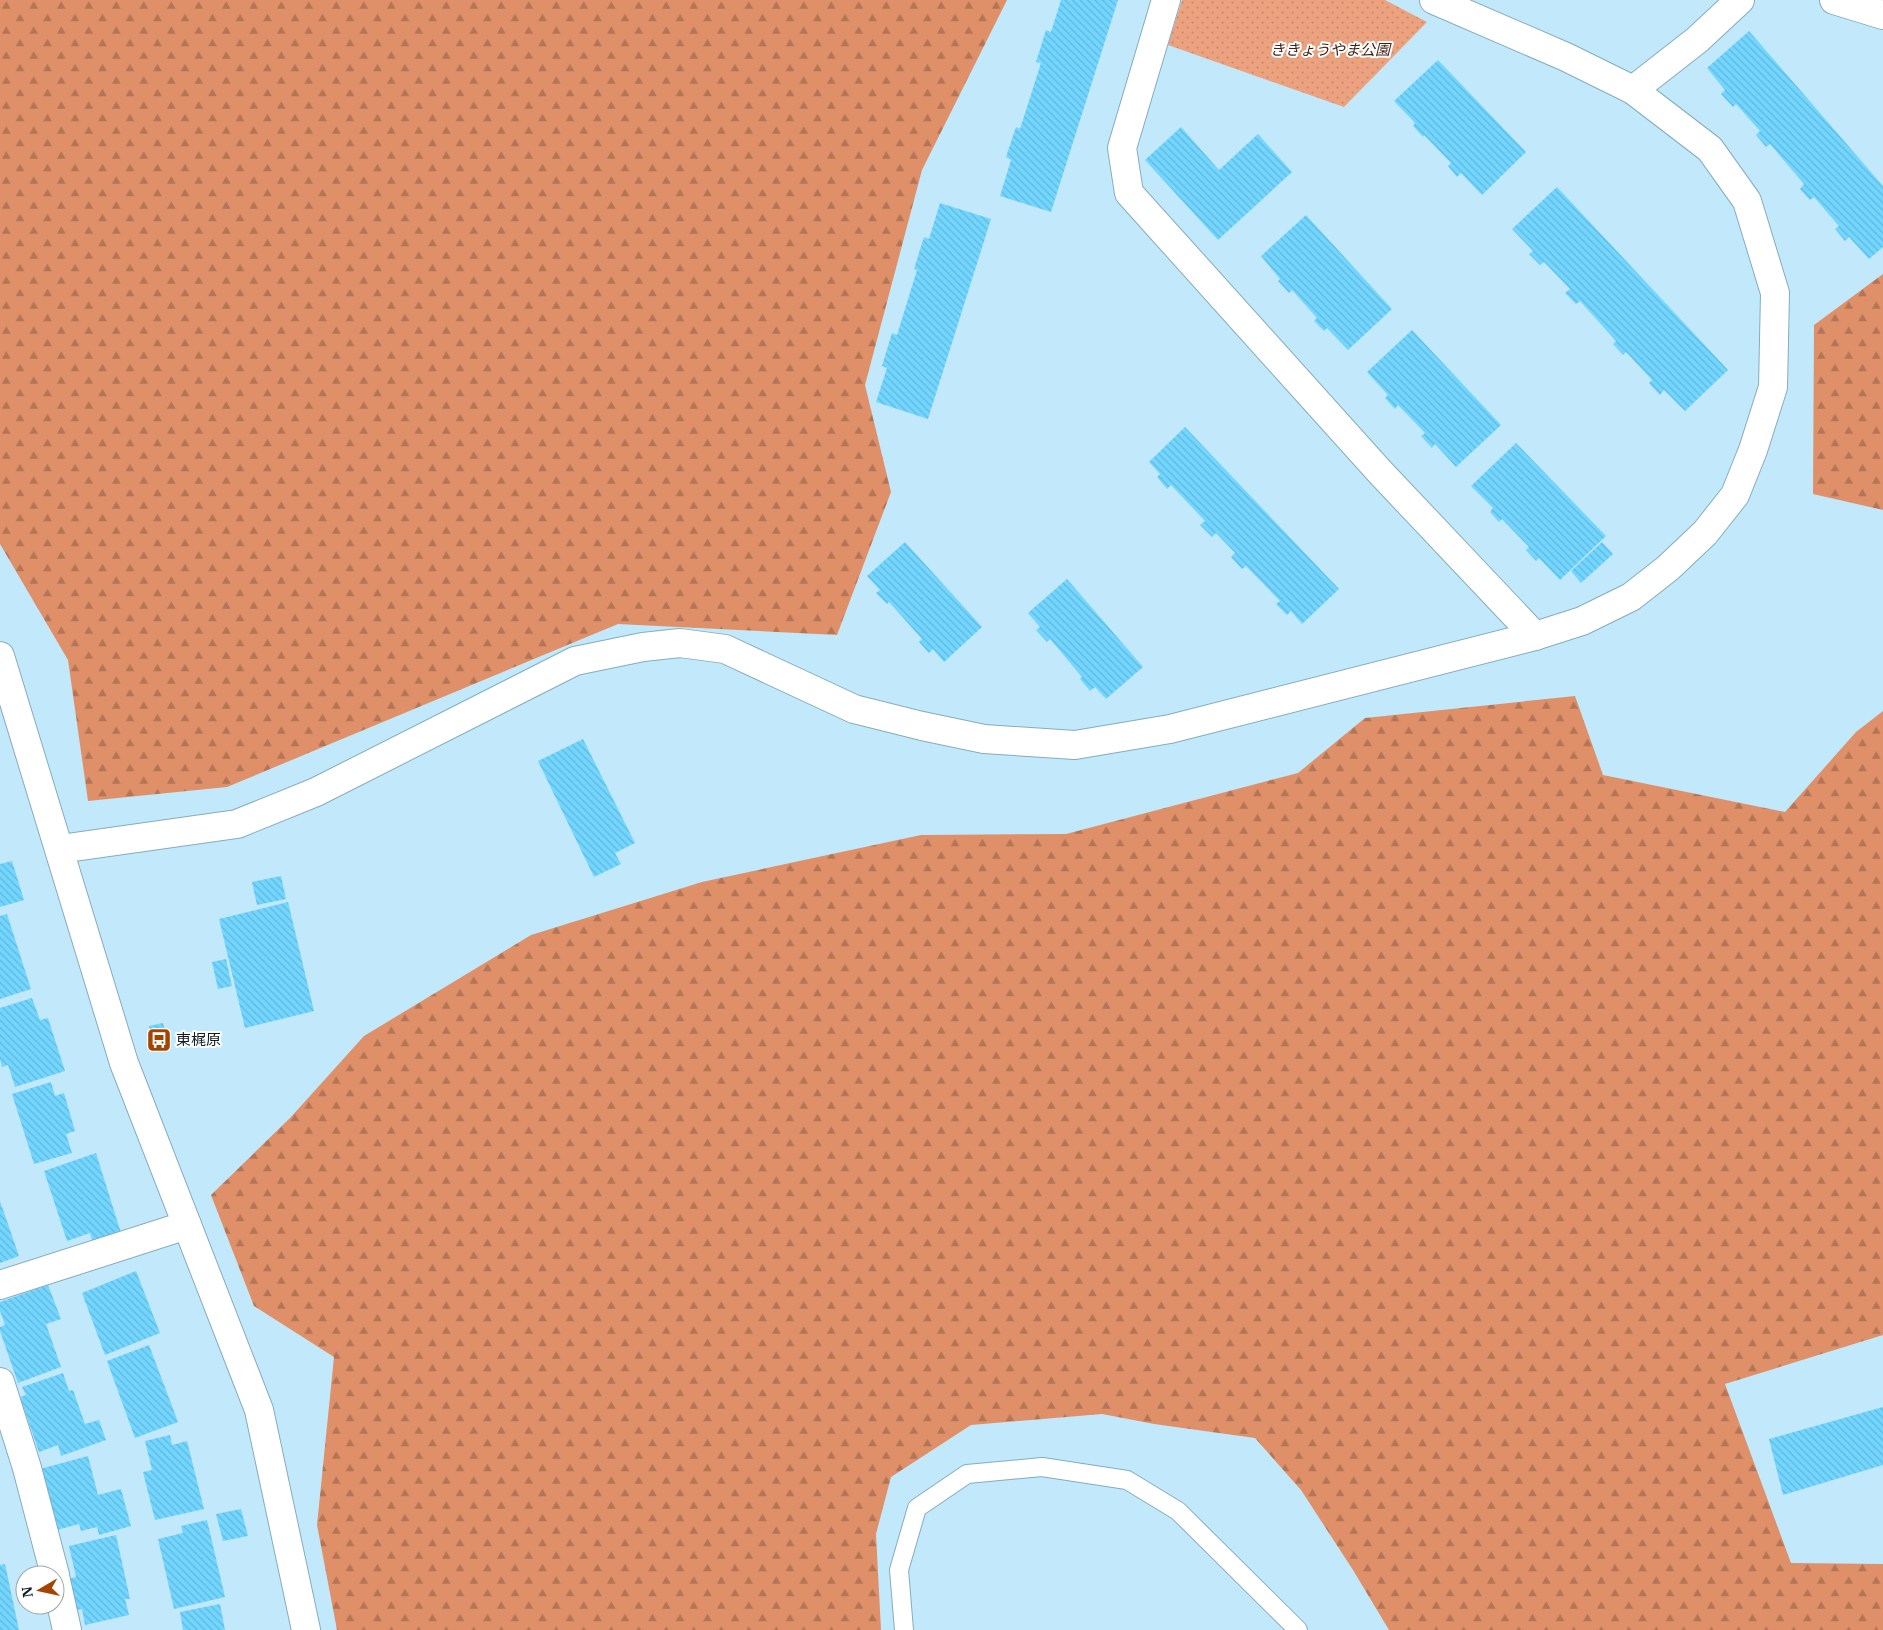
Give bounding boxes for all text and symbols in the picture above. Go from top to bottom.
park label: ききょうやま公園 [1270,40,1392,59]
bus stop icon: 東梶原 [146,1027,172,1053]
place label: 東梶原 [176,1030,221,1049]
north arrow [15,1565,65,1615]
text: N [17,1585,37,1599]

